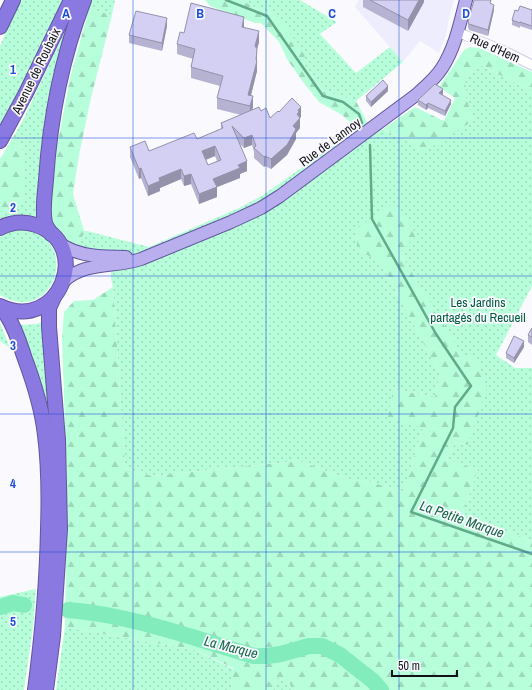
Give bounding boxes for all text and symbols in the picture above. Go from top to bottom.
text: A [62,5,70,22]
text: B [196,5,204,22]
text: C [328,5,336,22]
text: D [462,5,470,22]
street label: Avenue de Roubaix [7,25,64,118]
street label: Rue d'Hem [467,29,523,67]
text: 1 [10,61,16,78]
street label: Rue de Lannoy [296,113,365,170]
text: 2 [10,199,16,216]
park label: Les Jardins partagés du Recueil [430,294,526,326]
text: 3 [10,337,16,354]
text: 4 [10,475,16,492]
water label: La Petite Marque [417,496,507,542]
text: 5 [10,613,16,630]
water label: La Marque [202,632,260,662]
scale bar [392,652,457,678]
text: 50 m [398,658,420,674]

